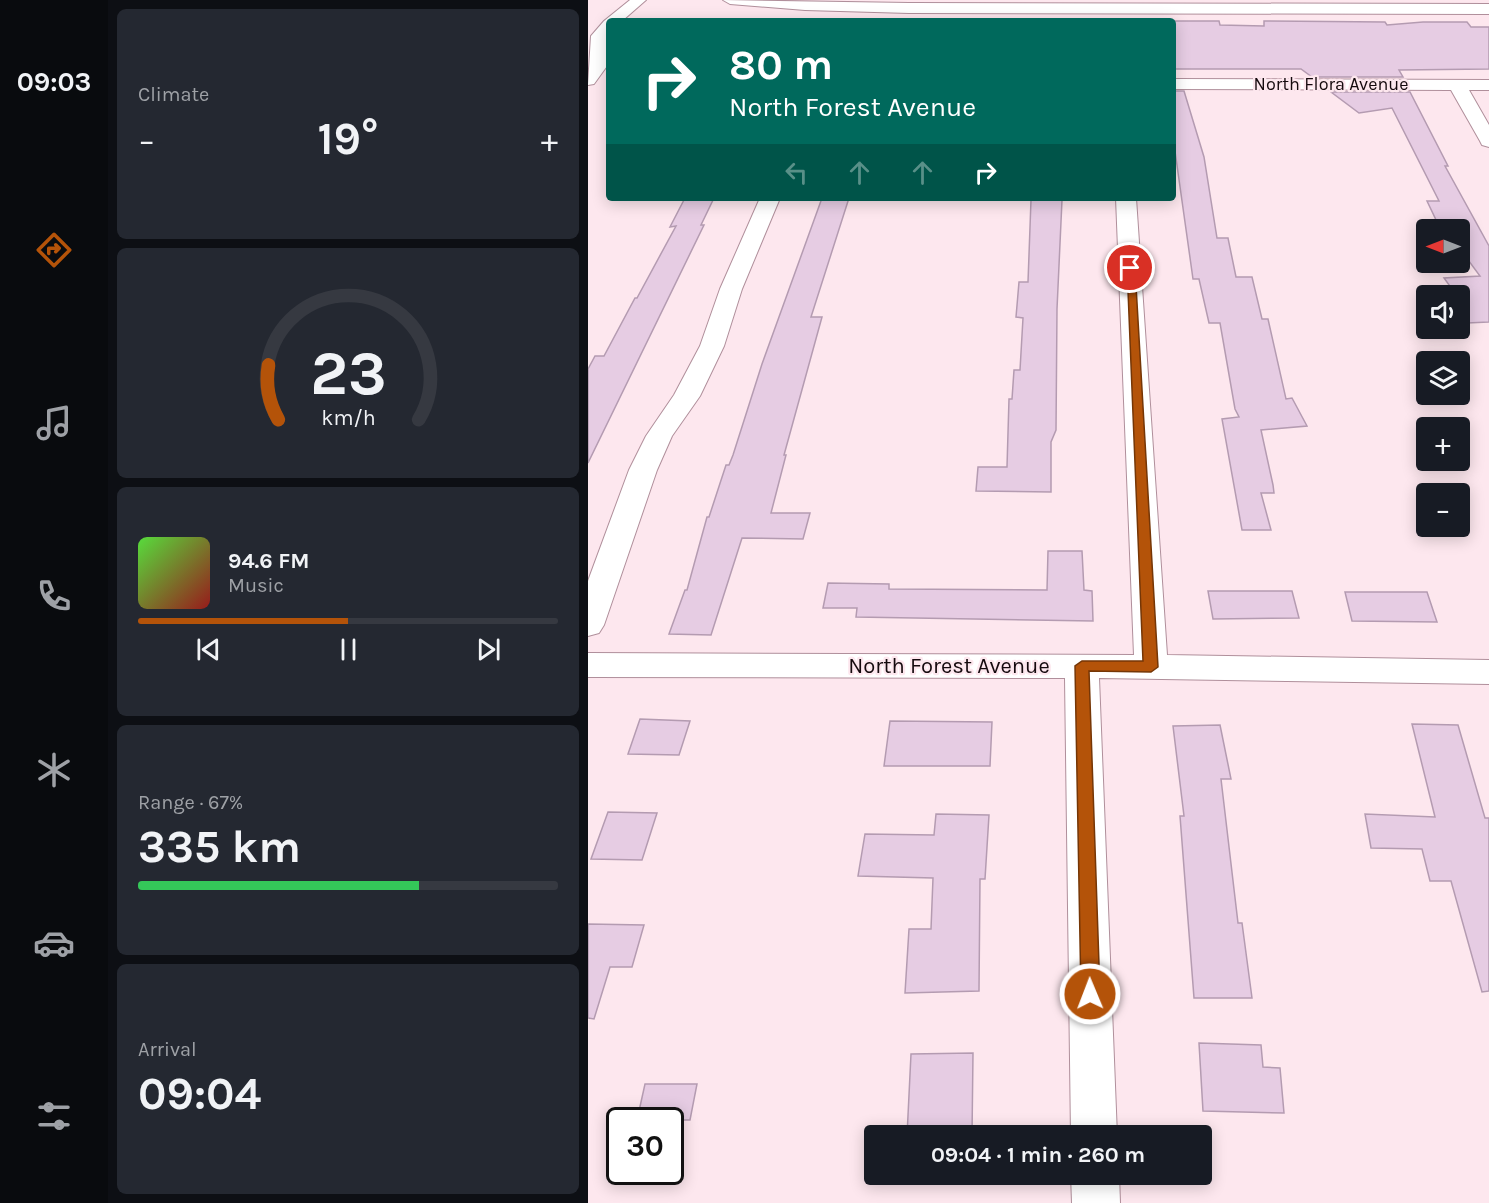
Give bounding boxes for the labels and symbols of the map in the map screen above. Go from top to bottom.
street label: North Flora Avenue [1254,73,1408,95]
north arrow [1416,219,1470,273]
pin [1104,242,1155,293]
street label: North Forest Avenue [848,653,1050,679]
position arrow [1058,962,1122,1026]
speed limit sign: 30 [606,1107,684,1185]

